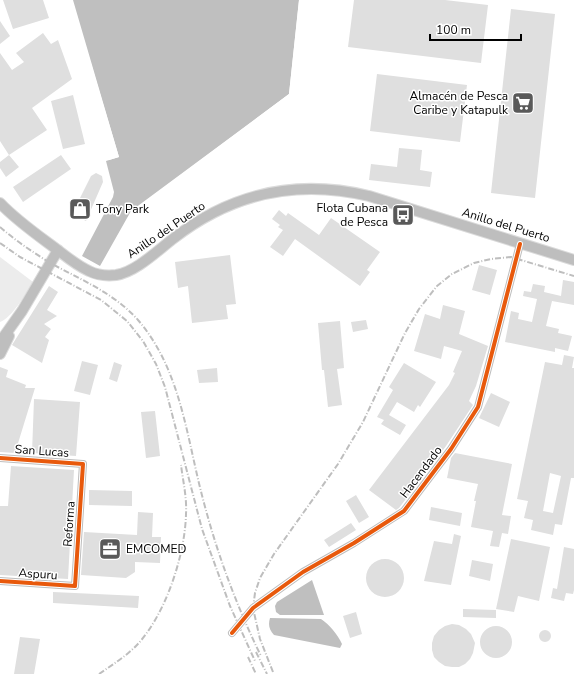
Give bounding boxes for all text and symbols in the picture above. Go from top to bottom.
scale bar [430,16,521,42]
text: 100 m [436,22,471,38]
place label: Almacén de Pesca Caribe y Katapulk [410,88,509,118]
supermarket icon: Almacén de Pesca Caribe y Katapulk [510,90,536,116]
shop icon: Tony Park [67,196,93,222]
street label: Anillo del Puerto [124,198,209,262]
place label: Flota Cubana de Pesca [316,200,388,230]
place label: Tony Park [96,201,150,217]
bus stop icon: Flota Cubana de Pesca [390,202,416,228]
street label: Anillo del Puerto [460,204,552,246]
street label: San Lucas [14,441,70,461]
street label: Hacendado [396,443,446,501]
street label: Reforma [59,501,79,547]
office icon: EMCOMED [97,536,123,562]
place label: EMCOMED [126,541,187,557]
street label: Aspuru [18,565,58,583]

